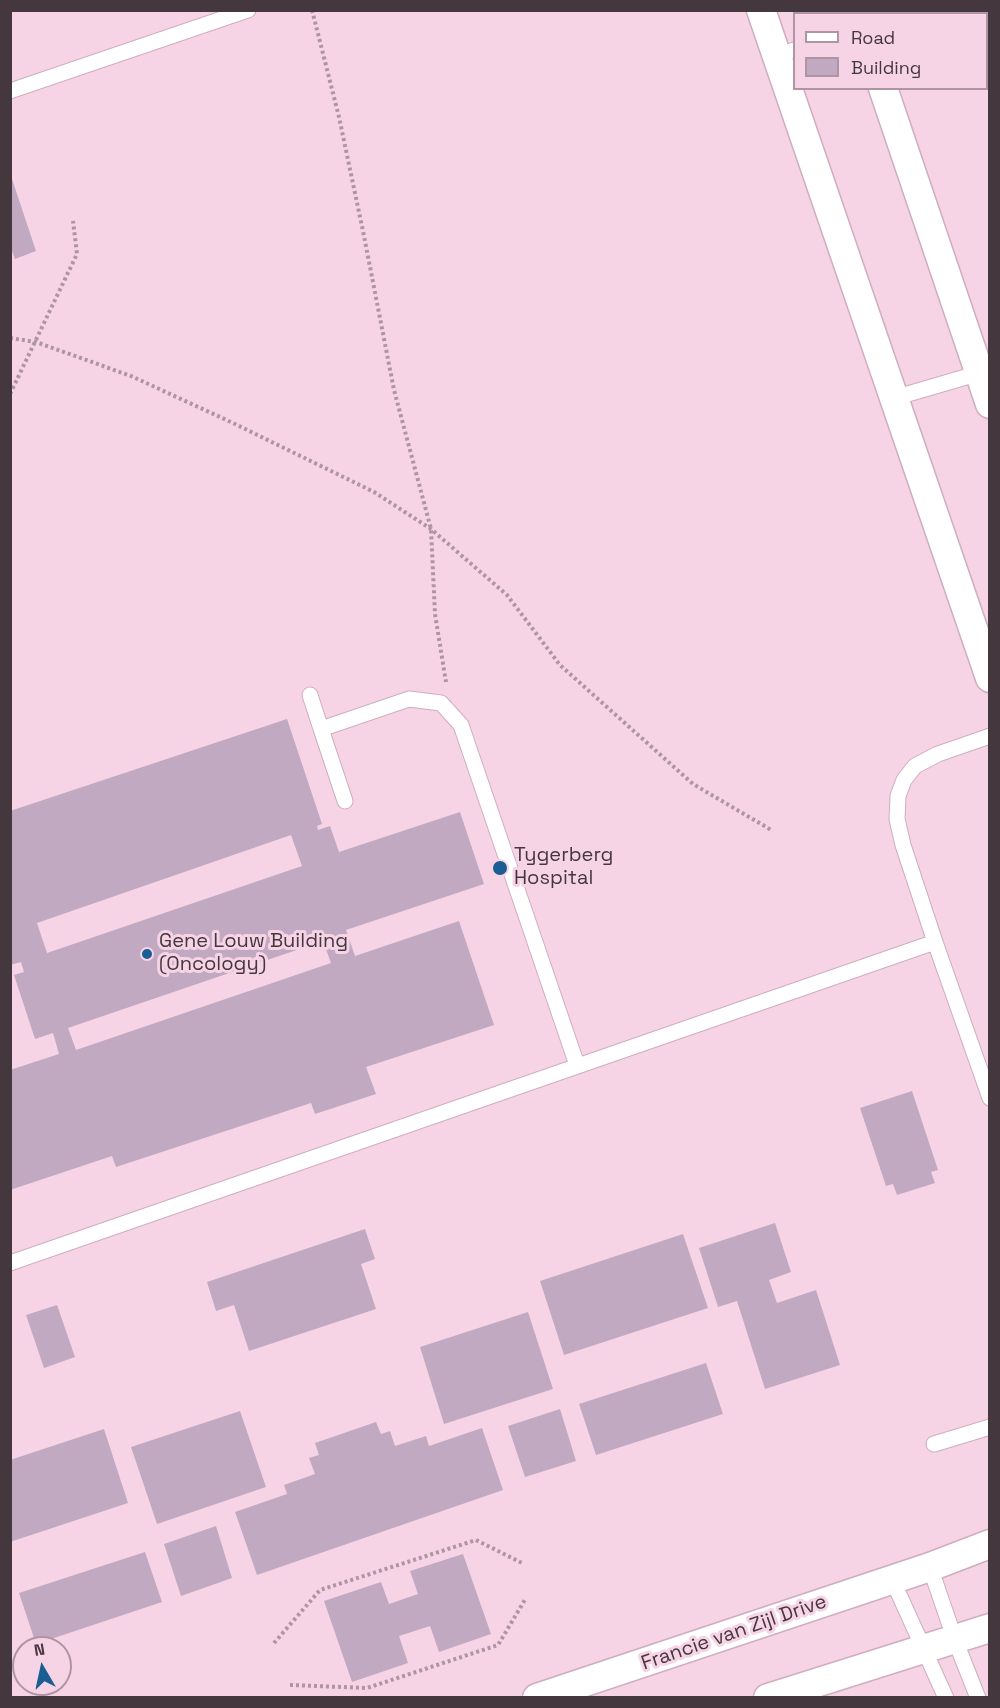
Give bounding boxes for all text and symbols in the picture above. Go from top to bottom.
legend [793,12,988,90]
text: Road [851,26,895,49]
text: Building [851,56,921,79]
place label: Tygerberg Hospital [514,844,613,891]
marker: Tygerberg Hospital [491,859,509,877]
place label: Gene Louw Building (Oncology) [159,930,348,977]
marker: Gene Louw Building (Oncology) [140,947,154,961]
street label: Francie van Zijl Drive [638,1590,830,1676]
north arrow [12,1636,72,1696]
text: N [32,1638,46,1661]

